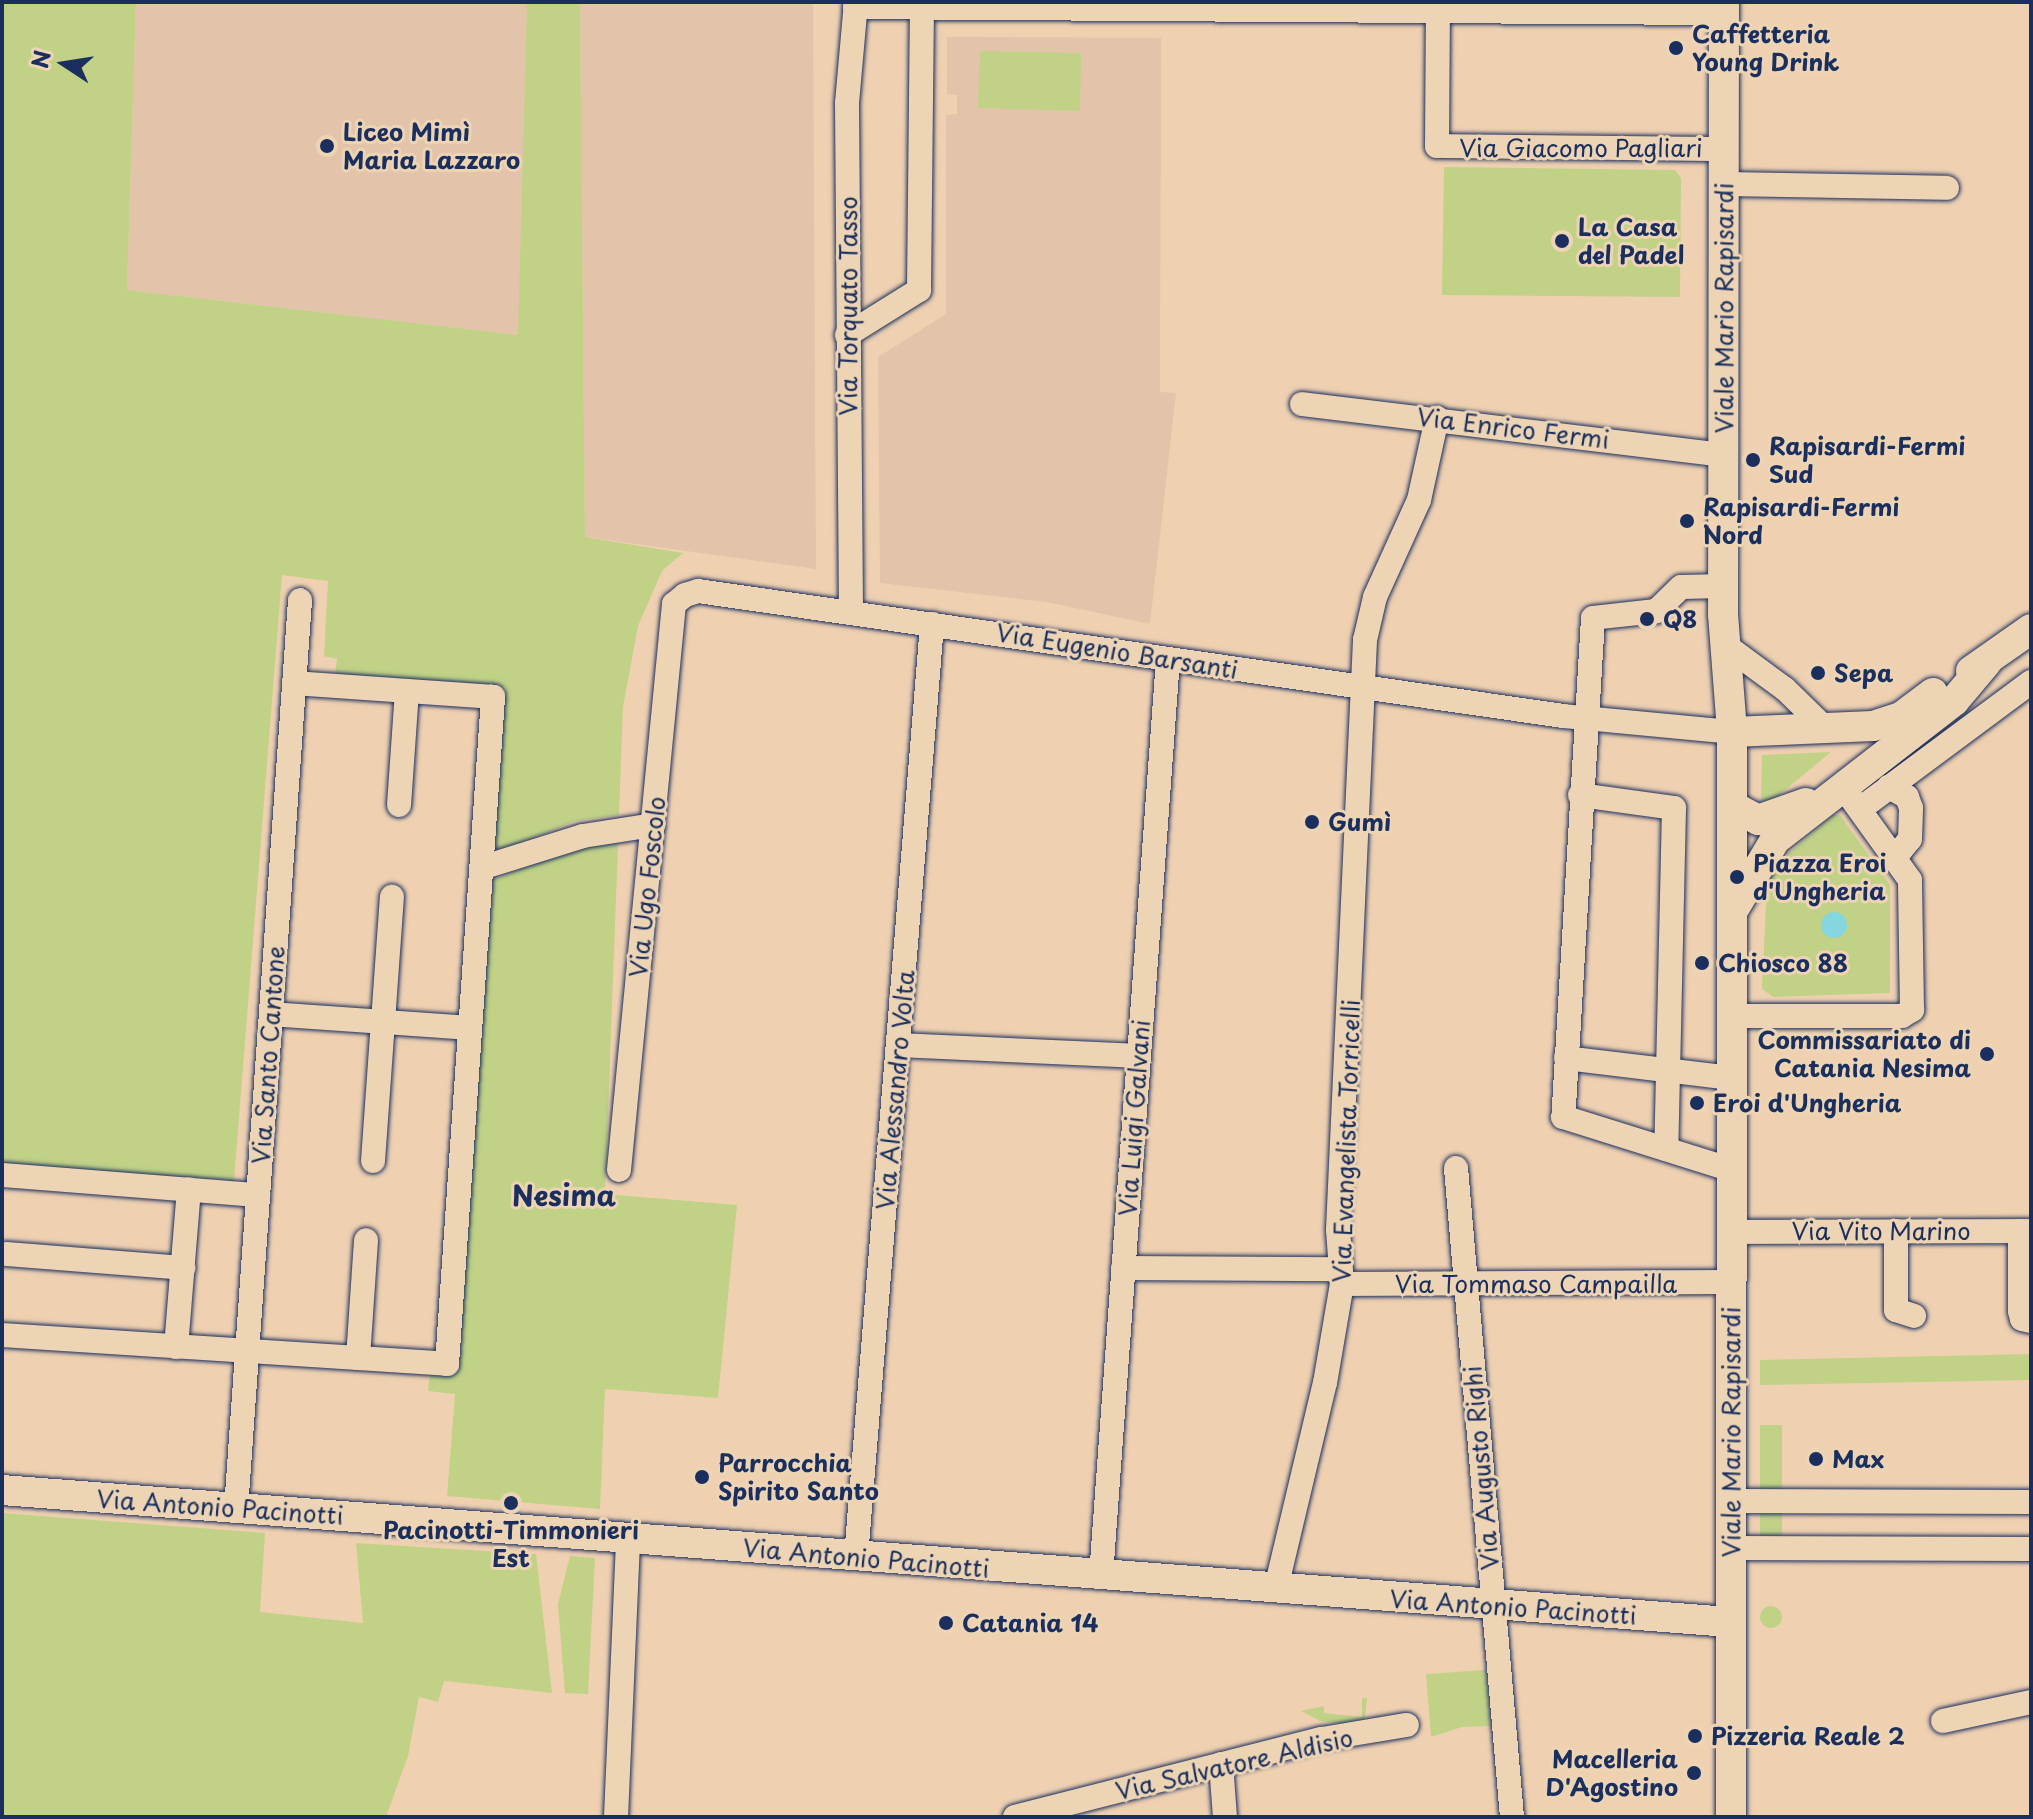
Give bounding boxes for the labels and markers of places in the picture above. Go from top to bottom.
place label: Caffetteria Young Drink [1692,20,1839,76]
marker: Caffetteria Young Drink [1667,39,1685,57]
place label: Liceo Mimì Maria Lazzaro [343,118,521,174]
marker: Liceo Mimì Maria Lazzaro [318,137,336,155]
place label: La Casa del Padel [1578,213,1686,269]
marker: La Casa del Padel [1553,232,1571,250]
place label: Rapisardi-Fermi Sud [1769,432,1965,488]
marker: Rapisardi-Fermi Sud [1744,451,1762,469]
place label: Rapisardi-Fermi Nord [1703,493,1899,549]
marker: Rapisardi-Fermi Nord [1678,512,1696,530]
place label: Q8 [1663,605,1697,633]
marker: Q8 [1638,610,1656,628]
place label: Sepa [1834,659,1893,687]
marker: Sepa [1809,664,1827,682]
place label: Gumì [1328,808,1391,836]
marker: Gumì [1303,813,1321,831]
place label: Piazza Eroi d'Ungheria [1753,849,1889,905]
marker: Piazza Eroi d'Ungheria [1728,868,1746,886]
place label: Chiosco 88 [1718,949,1848,977]
marker: Chiosco 88 [1693,954,1711,972]
place label: Commissariato di Catania Nesima [1758,1026,1971,1082]
marker: Commissariato di Catania Nesima [1978,1045,1996,1063]
place label: Eroi d'Ungheria [1713,1089,1901,1117]
marker: Eroi d'Ungheria [1688,1094,1706,1112]
place label: Max [1832,1445,1884,1473]
place label: Parrocchia Spirito Santo [718,1449,878,1505]
marker: Max [1807,1450,1825,1468]
marker: Parrocchia Spirito Santo [693,1468,711,1486]
marker: Pacinotti-Timmonieri Est [502,1494,520,1512]
place label: Pacinotti-Timmonieri Est [383,1516,639,1572]
place label: Catania 14 [962,1609,1098,1637]
marker: Catania 14 [937,1614,955,1632]
place label: Pizzeria Reale 2 [1711,1722,1905,1750]
marker: Pizzeria Reale 2 [1686,1727,1704,1745]
place label: Macelleria D'Agostino [1546,1745,1678,1801]
marker: Macelleria D'Agostino [1685,1764,1703,1782]

